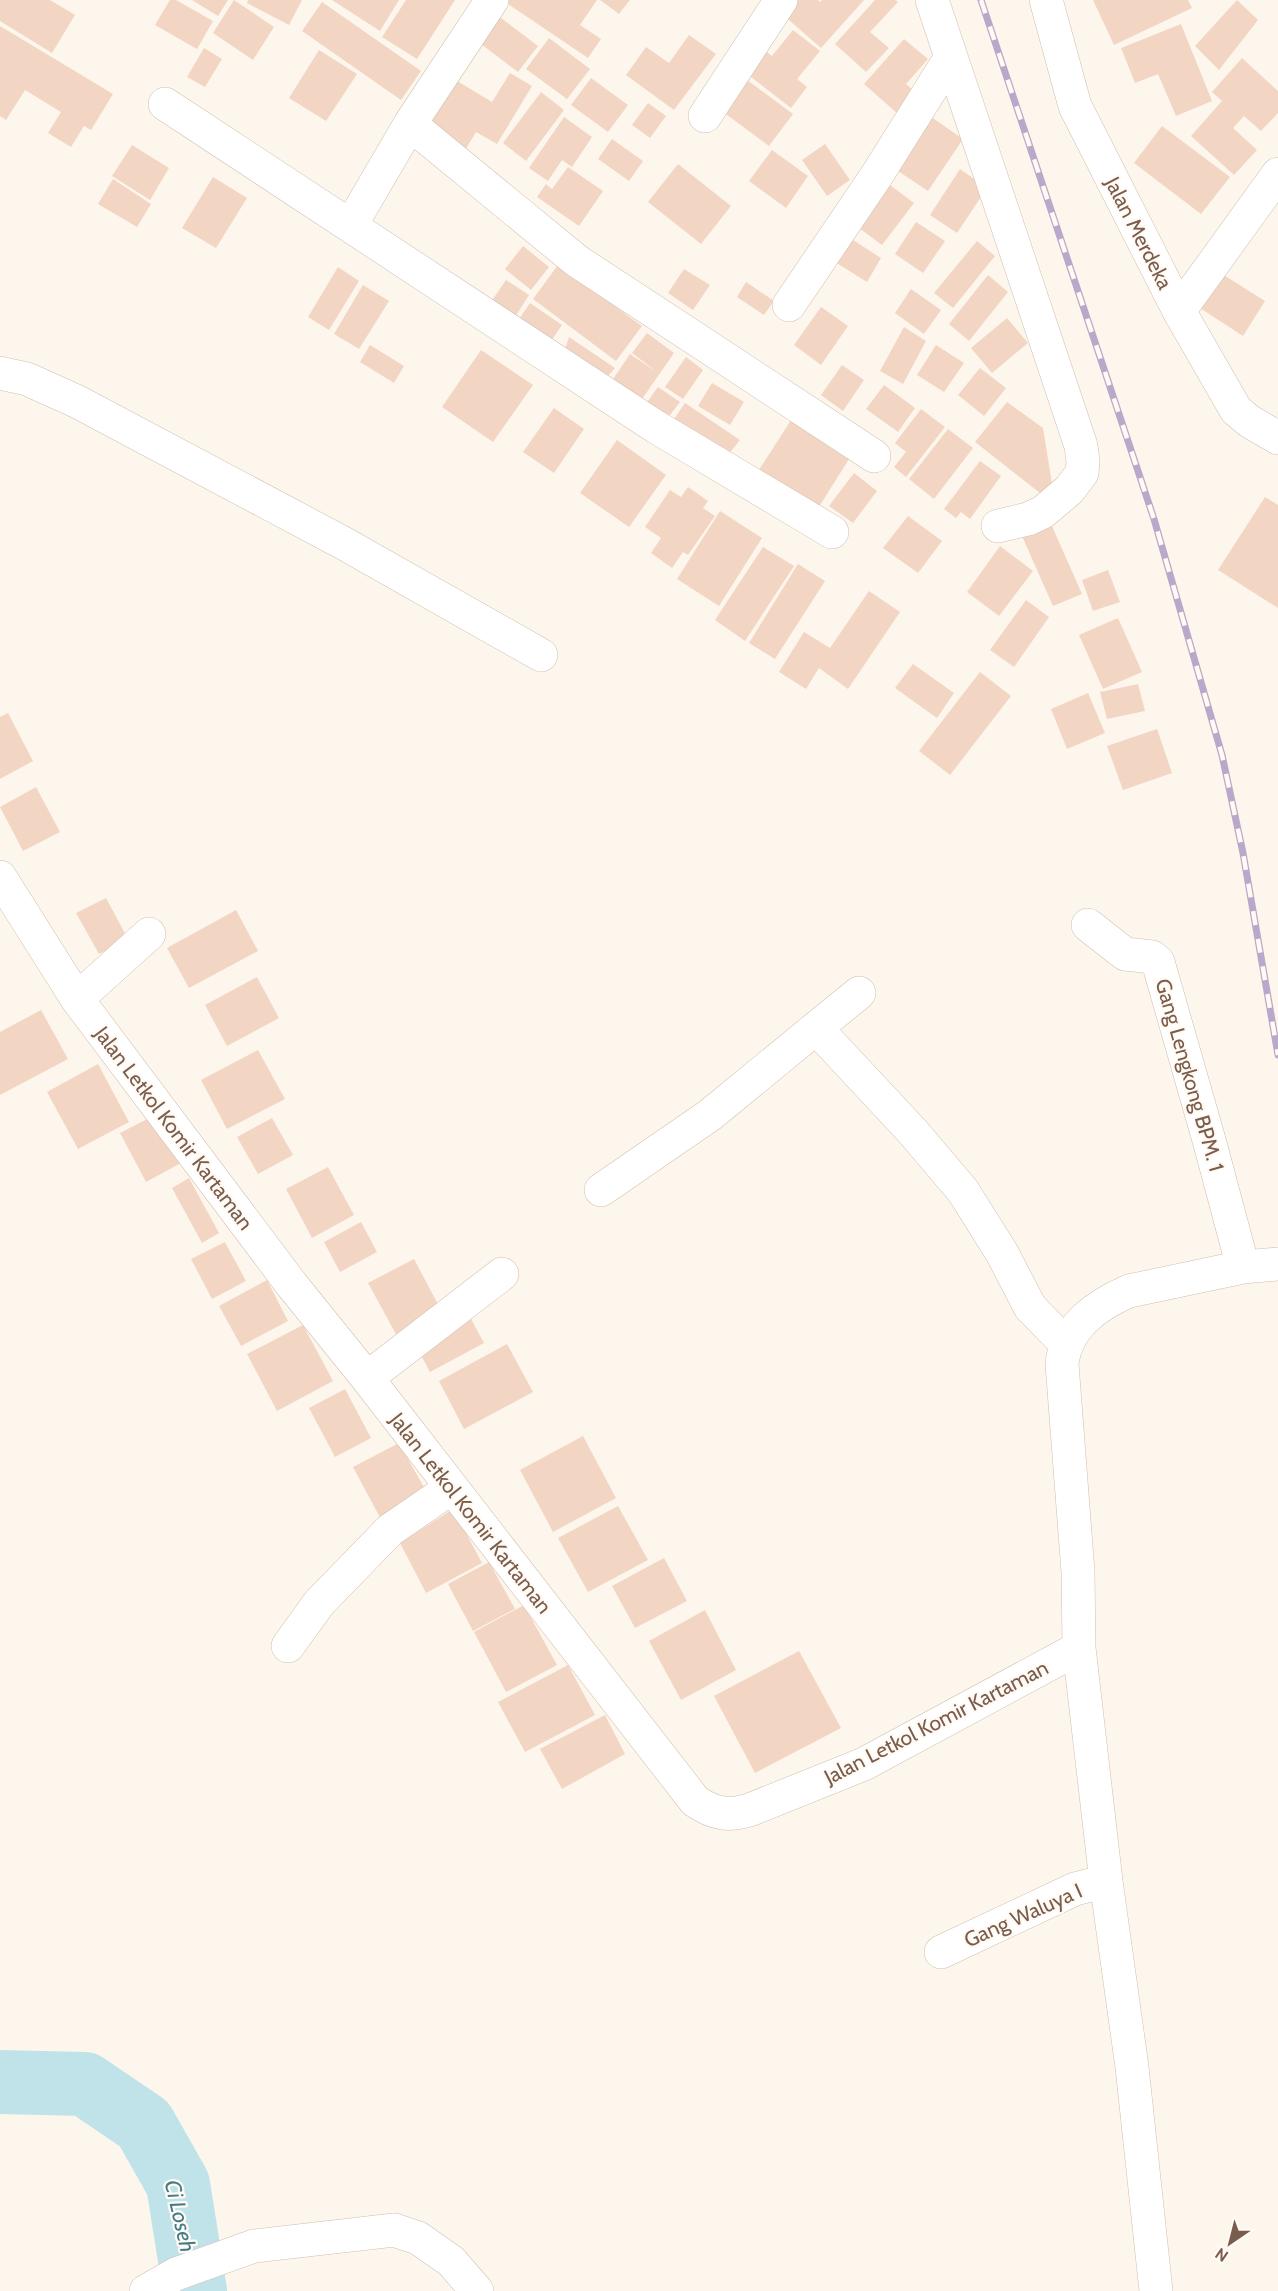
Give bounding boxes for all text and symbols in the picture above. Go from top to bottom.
street label: Jalan Merdeka [1100,172,1178,293]
street label: Gang Lengkong BPM. 1 [1151,976,1229,1174]
street label: Jalan Letkol Komir Kartaman [89,1021,259,1235]
street label: Jalan Letkol Komir Kartaman [384,1407,557,1618]
street label: Jalan Letkol Komir Kartaman [819,1655,1052,1790]
street label: Gang Waluya I [960,1878,1086,1952]
water label: Ci Loseh [159,2177,201,2255]
north arrow [1200,2213,1260,2273]
text: N [1212,2244,1232,2266]

